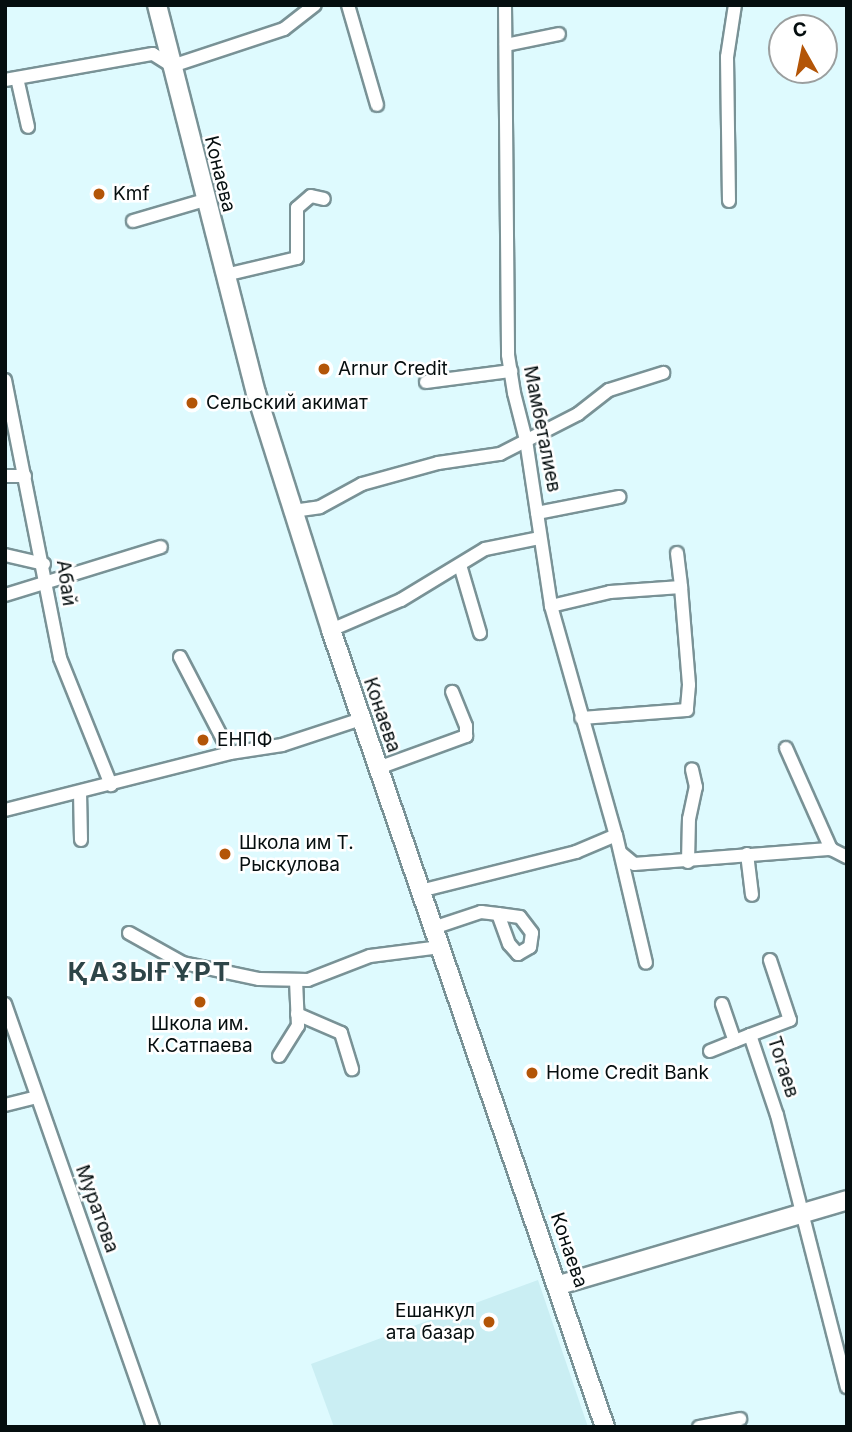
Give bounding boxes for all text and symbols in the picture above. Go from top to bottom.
north arrow [768,14,838,84]
text: С [791,17,809,42]
street label: Конаева [200,134,240,214]
place label: Kmf [113,183,149,205]
marker: Kmf [91,186,107,202]
place label: Arnur Credit [338,358,448,380]
marker: Arnur Credit [316,361,332,377]
street label: Мамбеталиев [519,364,565,494]
place label: Сельский акимат [206,392,368,414]
marker: Сельский акимат [184,395,200,411]
street label: Абай [51,559,81,607]
street label: Конаева [359,675,405,755]
place label: ЕНПФ [217,729,272,751]
marker: ЕНПФ [195,732,211,748]
place label: Школа им Т. Рыскулова [239,832,354,876]
marker: Школа им Т. Рыскулова [217,846,233,862]
district label: ҚАЗЫҒҰРТ [69,956,231,988]
marker: Школа им. К.Сатпаева [192,994,208,1010]
place label: Школа им. К.Сатпаева [147,1013,253,1057]
street label: Тогаев [762,1034,804,1100]
place label: Home Credit Bank [546,1062,709,1084]
marker: Home Credit Bank [524,1065,540,1081]
street label: Муратова [71,1162,123,1256]
street label: Конаева [546,1210,592,1290]
place label: Ешанкул ата базар [386,1300,475,1344]
marker: Ешанкул ата базар [481,1314,497,1330]

